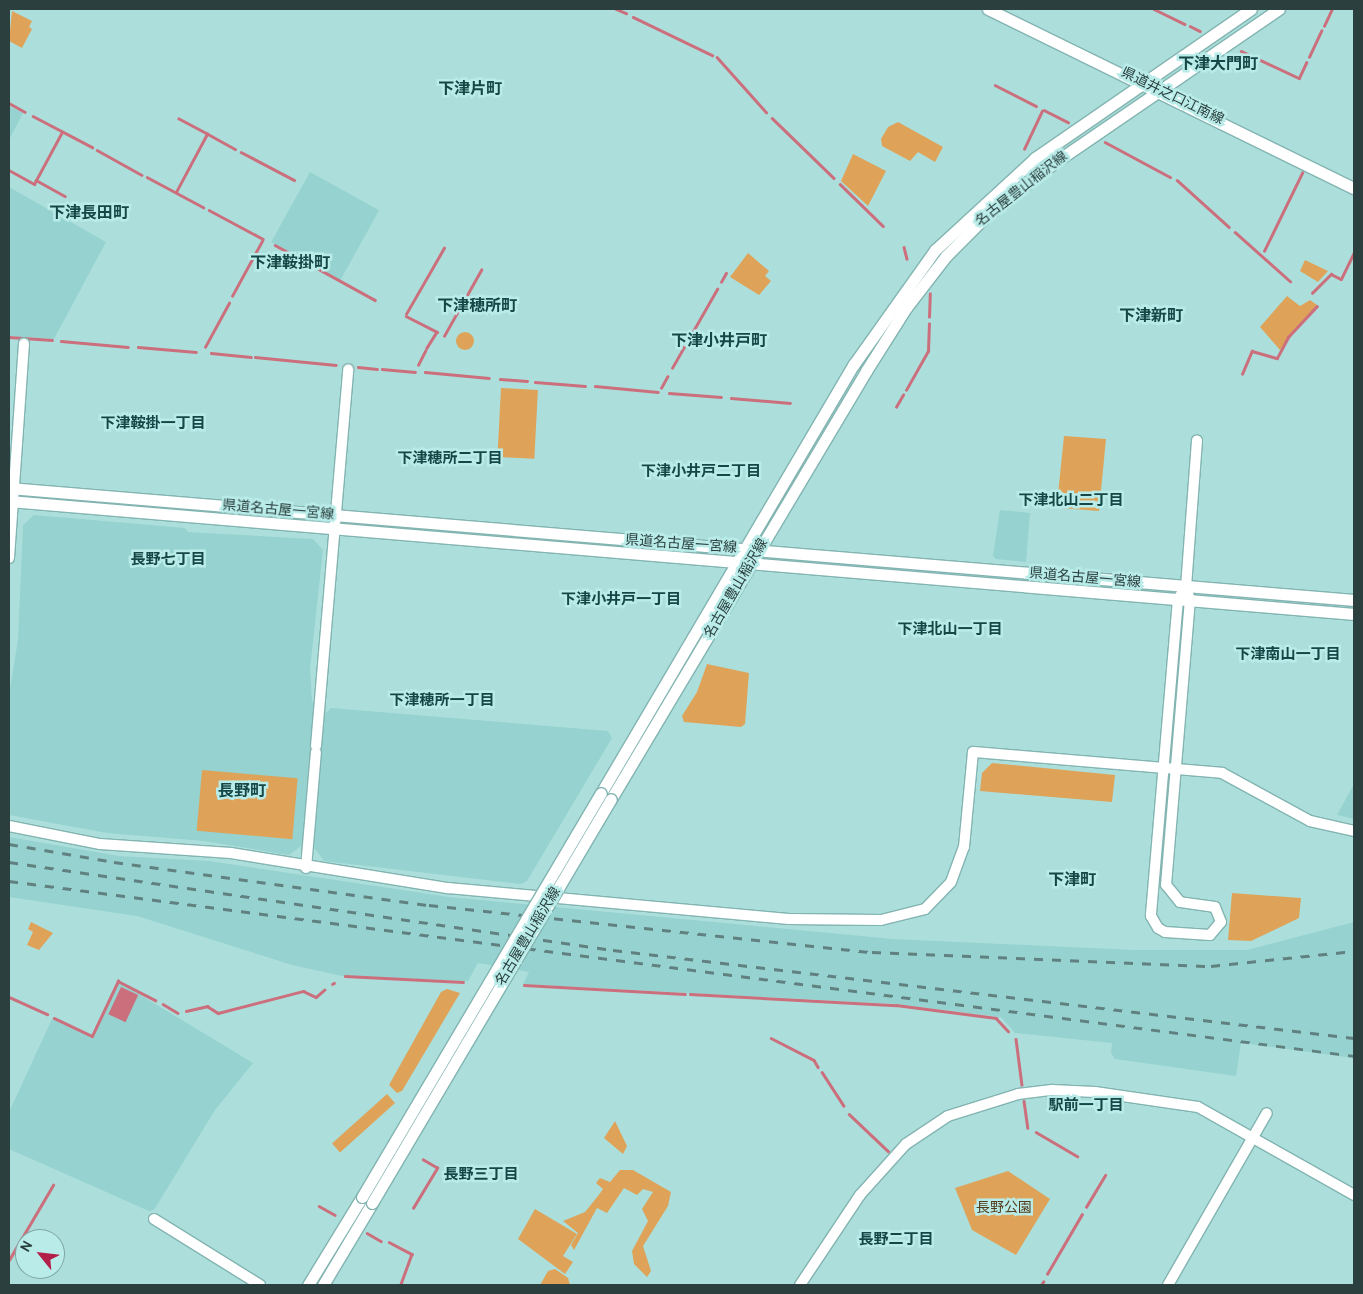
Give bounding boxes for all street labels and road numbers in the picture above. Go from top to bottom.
street label: 県道井之口江南線 [1118,65,1226,129]
street label: 名古屋豊山稲沢線 [973,149,1071,231]
street label: 県道名古屋一宮線 [221,498,335,524]
street label: 県道名古屋一宮線 [625,533,737,557]
street label: 名古屋豊山稲沢線 [702,536,772,642]
street label: 県道名古屋一宮線 [1028,566,1142,592]
street label: 名古屋豊山稲沢線 [493,885,565,989]

